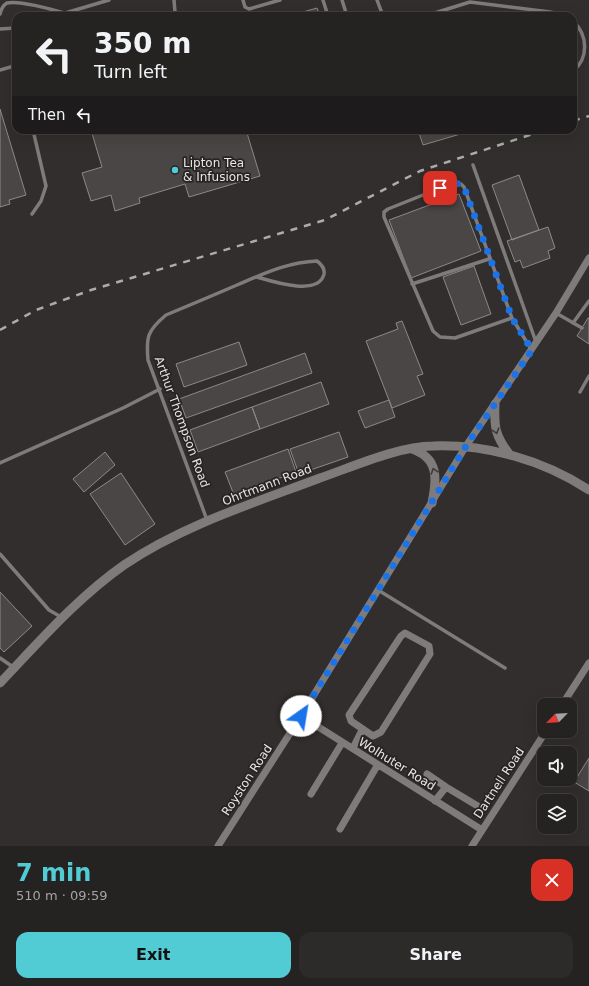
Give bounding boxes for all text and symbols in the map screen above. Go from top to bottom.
text: 350 m [94,27,191,60]
icon: left [28,28,80,80]
text: Turn left [94,61,167,82]
icon: left [73,104,95,126]
text: Then [28,106,65,124]
place label: Lipton Tea & Infusions [183,156,250,184]
marker: Lipton Tea & Infusions [170,165,180,175]
pin [423,171,457,205]
icon: arrive [429,177,451,199]
street label: Arthur Thompson Road [152,355,212,489]
one-way arrow [491,428,500,435]
street label: Ohrtmann Road [220,461,314,509]
one-way arrow [430,467,439,474]
position arrow [280,695,322,737]
north arrow [537,698,577,738]
map controls [537,698,577,834]
street label: Wolhuter Road [356,735,438,793]
street label: Royston Road [219,742,275,818]
street label: Dartnell Road [471,745,527,821]
button: sound [537,746,577,786]
button: layers [537,794,577,834]
text: 7 min [16,859,91,887]
button: close [531,859,573,901]
text: 510 m · 09:59 [16,888,107,903]
button: Exit [16,932,291,978]
button: Share [299,932,573,978]

